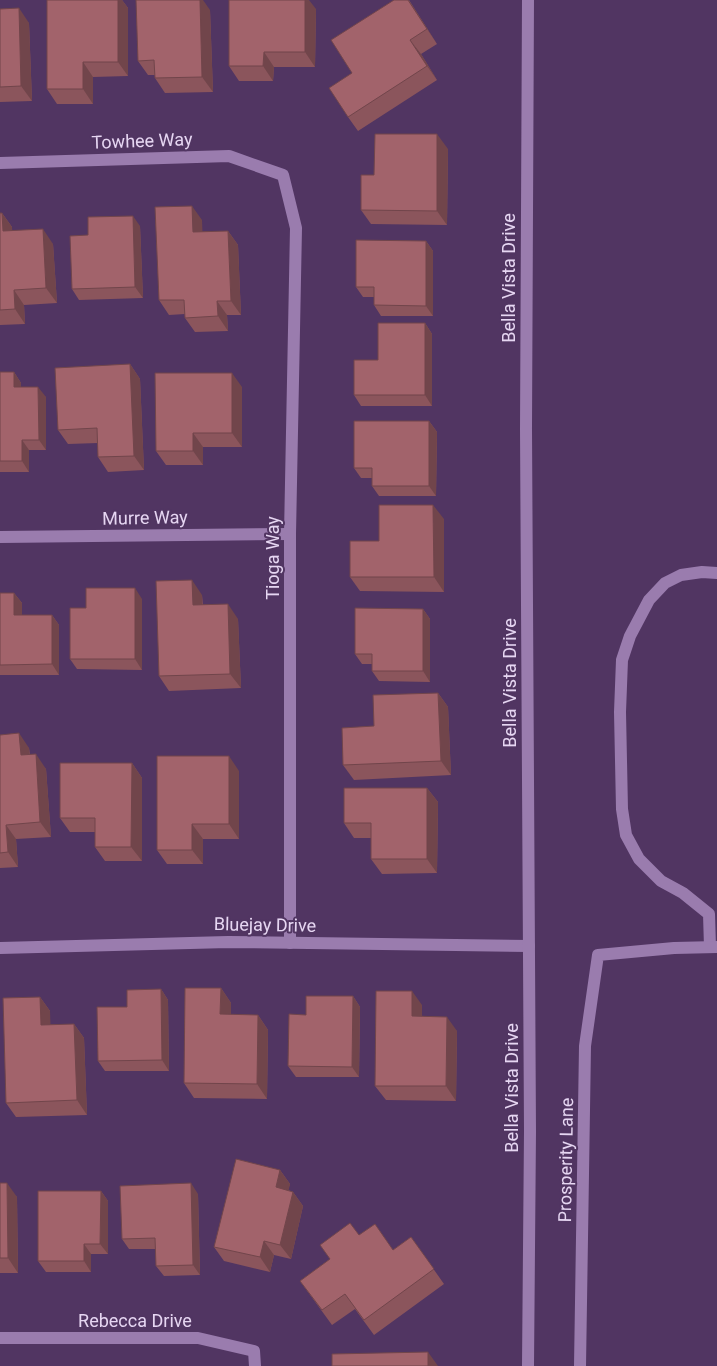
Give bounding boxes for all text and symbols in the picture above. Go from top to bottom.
street label: Towhee Way [91,128,193,153]
street label: Bella Vista Drive [498,213,519,343]
street label: Murre Way [102,506,188,529]
street label: Tioga Way [262,516,283,600]
street label: Bella Vista Drive [499,618,520,748]
street label: Bluejay Drive [214,913,316,936]
street label: Bella Vista Drive [501,1023,522,1153]
street label: Prosperity Lane [554,1097,577,1223]
street label: Rebecca Drive [78,1310,192,1331]

